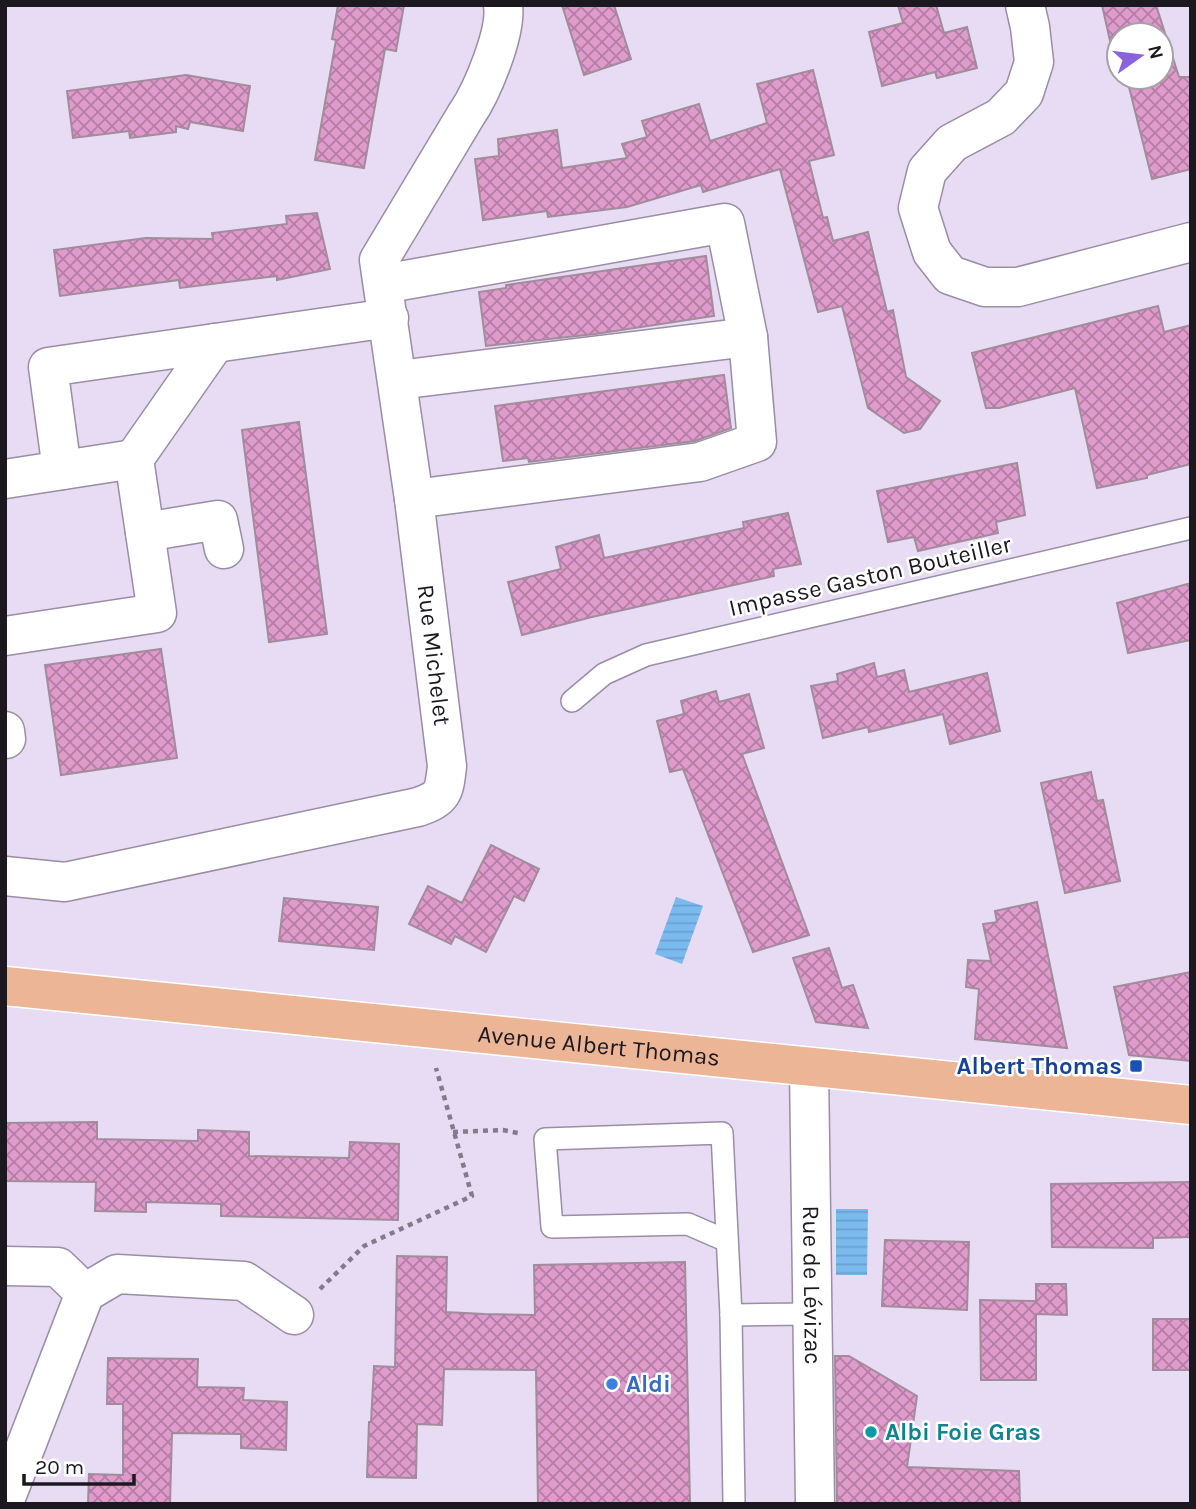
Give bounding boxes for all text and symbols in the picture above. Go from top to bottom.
north arrow [1105,21,1175,91]
text: N [1143,43,1168,61]
street label: Impasse Gaston Bouteiller [726,530,1014,622]
street label: Rue Michelet [411,583,457,727]
street label: Avenue Albert Thomas [477,1020,721,1072]
place label: Albert Thomas [956,1052,1122,1080]
marker: Albert Thomas [1128,1058,1144,1074]
street label: Rue de Lévizac [797,1205,827,1365]
place label: Aldi [626,1370,671,1398]
marker: Aldi [604,1376,620,1392]
place label: Albi Foie Gras [885,1418,1041,1446]
marker: Albi Foie Gras [863,1424,879,1440]
scale bar [24,1442,135,1486]
text: 20 m [35,1455,84,1479]

